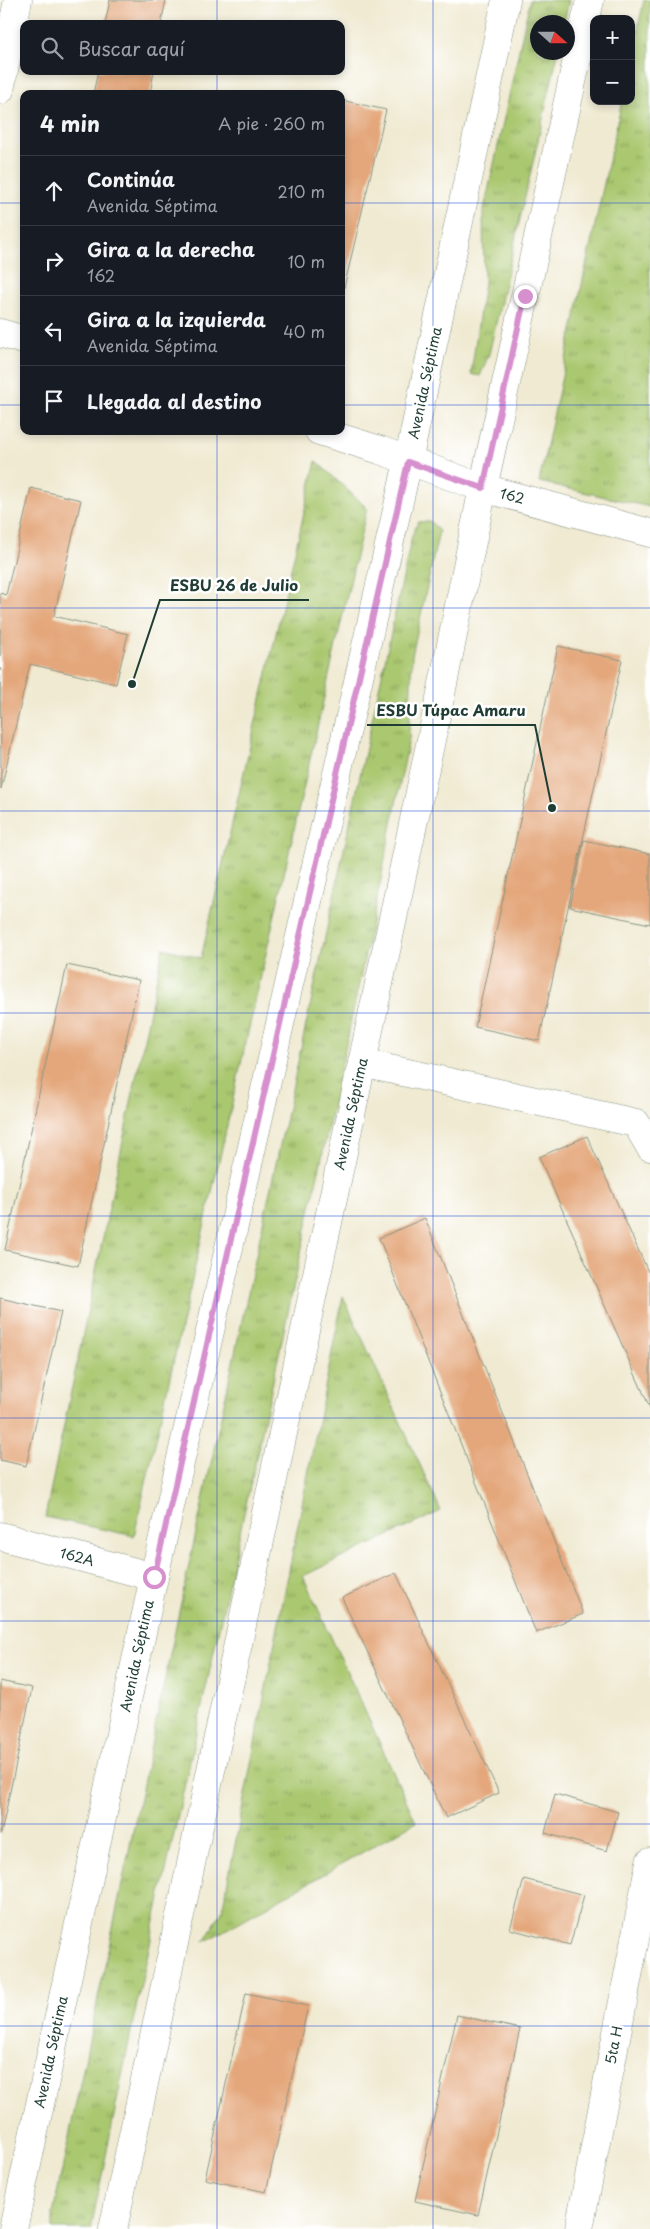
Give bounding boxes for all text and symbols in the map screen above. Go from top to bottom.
north arrow [530,15,575,60]
map controls [590,15,635,105]
button: + [590,15,635,60]
search box [20,20,345,75]
icon: search [38,34,66,62]
text: Buscar aquí [78,34,185,62]
button: − [590,60,635,105]
text: 4 min [40,107,100,139]
text: A pie · 260 m [218,111,325,135]
text: Continúa [87,165,175,193]
icon: ahead [40,177,68,205]
text: 210 m [277,179,325,203]
text: Avenida Séptima [87,193,217,217]
text: Gira a la derecha [87,235,255,263]
icon: right [40,247,68,275]
text: 10 m [288,249,325,273]
text: 162 [87,263,115,287]
route end [514,285,537,308]
text: Gira a la izquierda [87,305,266,333]
icon: left [40,317,68,345]
text: 40 m [283,319,325,343]
street label: Avenida Séptima [402,324,447,441]
text: Avenida Séptima [87,333,217,357]
icon: arrive [40,387,68,415]
text: Llegada al destino [87,387,261,415]
street label: 162 [497,482,527,509]
callout: ESBU 26 de Julio [160,570,309,600]
text: ESBU 26 de Julio [170,573,298,596]
callout: ESBU Túpac Amaru [367,695,535,725]
text: ESBU Túpac Amaru [376,698,526,721]
street label: Avenida Séptima [328,1055,373,1172]
street label: 162A [57,1542,97,1571]
route start [143,1566,166,1589]
street label: Avenida Séptima [114,1597,159,1714]
street label: Avenida Séptima [28,1993,73,2110]
street label: 5ta H [599,2024,628,2066]

